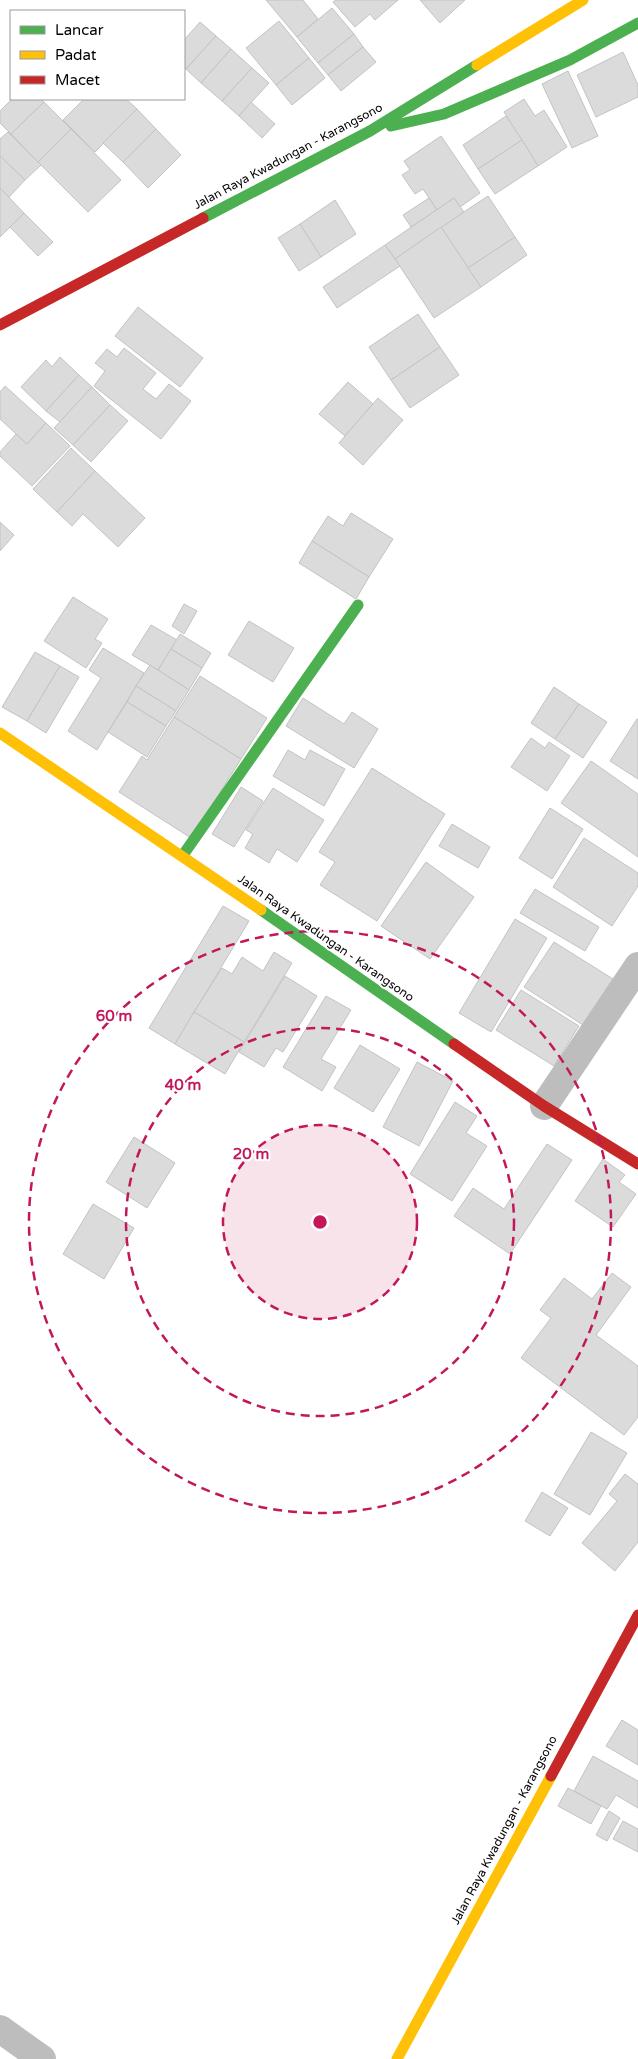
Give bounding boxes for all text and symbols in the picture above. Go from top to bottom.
legend [10,10,185,100]
text: Lancar [55,21,104,39]
text: Padat [55,46,97,64]
text: Macet [55,71,100,89]
street label: Jalan Raya Kwadungan - Karangsono [191,100,385,212]
street label: Jalan Raya Kwadungan - Karangsono [235,872,417,1004]
text: 60 m [96,1007,132,1025]
text: 40 m [165,1076,201,1094]
text: 20 m [233,1145,269,1163]
centre of rings [311,1213,329,1231]
street label: Jalan Raya Kwadungan - Karangsono [448,1733,560,1927]

